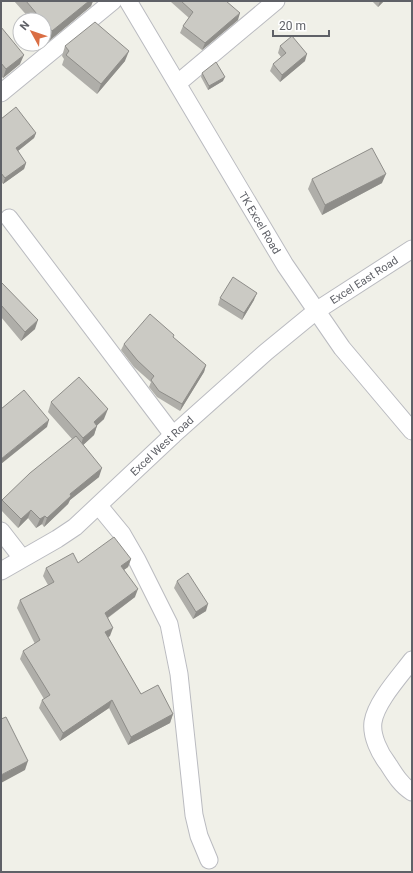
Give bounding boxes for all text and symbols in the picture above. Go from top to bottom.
north arrow [12,12,52,52]
scale bar [273,12,329,38]
text: N [17,19,32,33]
text: 20 m [279,19,306,33]
street label: TK Excel Road [236,189,283,256]
street label: Excel East Road [328,253,400,307]
street label: Excel West Road [128,413,196,478]

